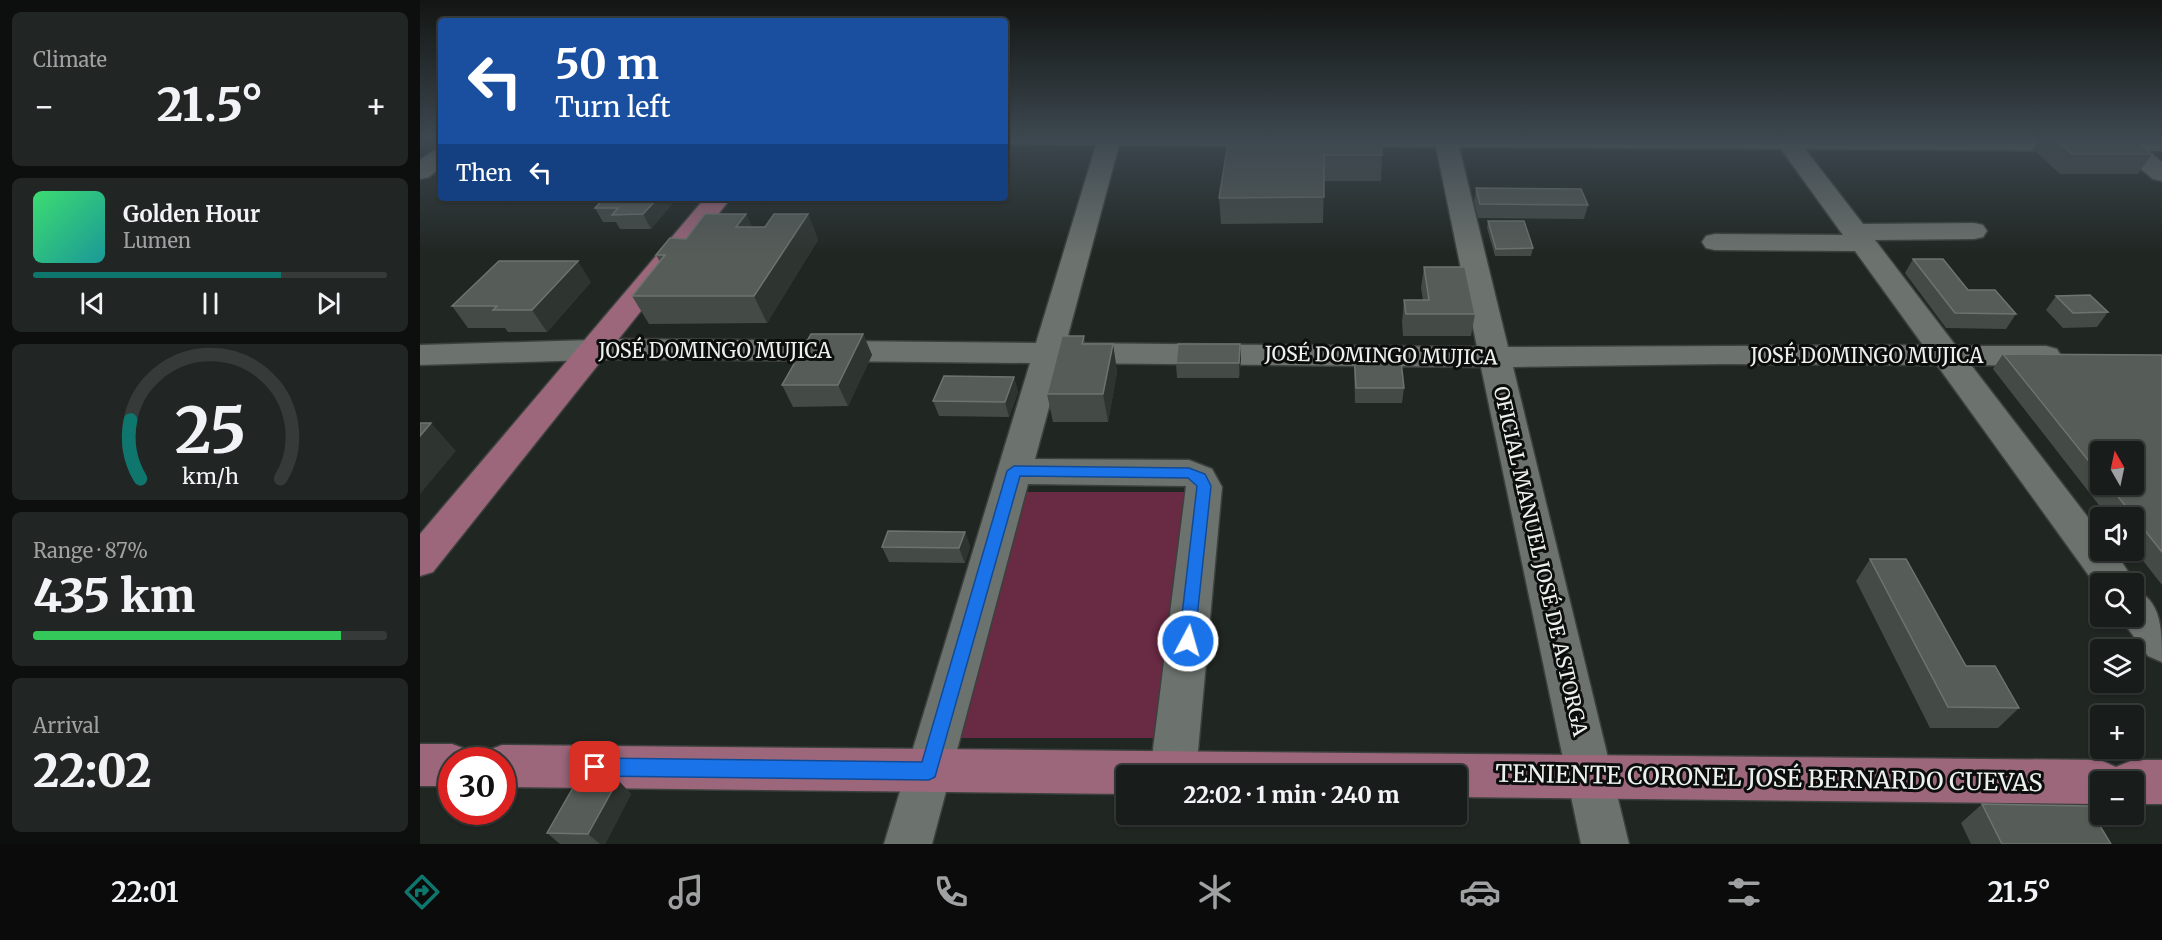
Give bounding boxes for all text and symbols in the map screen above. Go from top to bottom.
text: 50 m [555,38,659,90]
icon: left [456,42,534,120]
text: Climate [33,47,107,72]
text: 21.5° [157,77,263,133]
text: − [33,86,55,127]
text: + [365,86,387,127]
text: Turn left [555,90,670,124]
icon: left [524,156,557,189]
text: Then [456,159,512,187]
text: Golden Hour [123,200,260,228]
text: Lumen [123,228,191,253]
icon: previous [76,287,109,320]
icon: pause [194,287,227,320]
icon: next [312,287,345,320]
street label: JOSÉ DOMINGO MUJICA [598,336,832,363]
street label: JOSÉ DOMINGO MUJICA [1263,338,1499,370]
street label: JOSÉ DOMINGO MUJICA [1750,341,1984,368]
street label: OFICIAL MANUEL JOSÉ DE ASTORGA [1489,383,1596,739]
text: 25 [174,392,246,470]
north arrow [2090,441,2144,495]
map controls [2090,441,2144,825]
text: km/h [182,463,238,490]
button: sound [2090,507,2144,561]
text: Range · 87% [33,538,148,563]
text: 435 km [33,568,195,624]
button: search [2090,573,2144,627]
position arrow [1156,609,1220,673]
button: layers [2090,639,2144,693]
button: + [2090,705,2144,759]
text: Arrival [33,713,100,738]
pin [569,741,620,792]
text: 22:02 [33,743,152,799]
speed limit sign: 30 [438,747,516,825]
icon: arrive [578,750,611,783]
street label: TENIENTE CORONEL JOSÉ BERNARDO CUEVAS [1495,757,2043,798]
button: − [2090,771,2144,825]
text: 22:02 · 1 min · 240 m [1184,781,1399,809]
icon: directions [401,871,443,913]
icon: music [665,871,707,913]
icon: phone [930,871,972,913]
icon: climate [1194,871,1236,913]
icon: car [1459,871,1501,913]
icon: filters [1723,871,1765,913]
text: 22:01 [111,875,179,909]
text: 21.5° [1988,875,2051,909]

